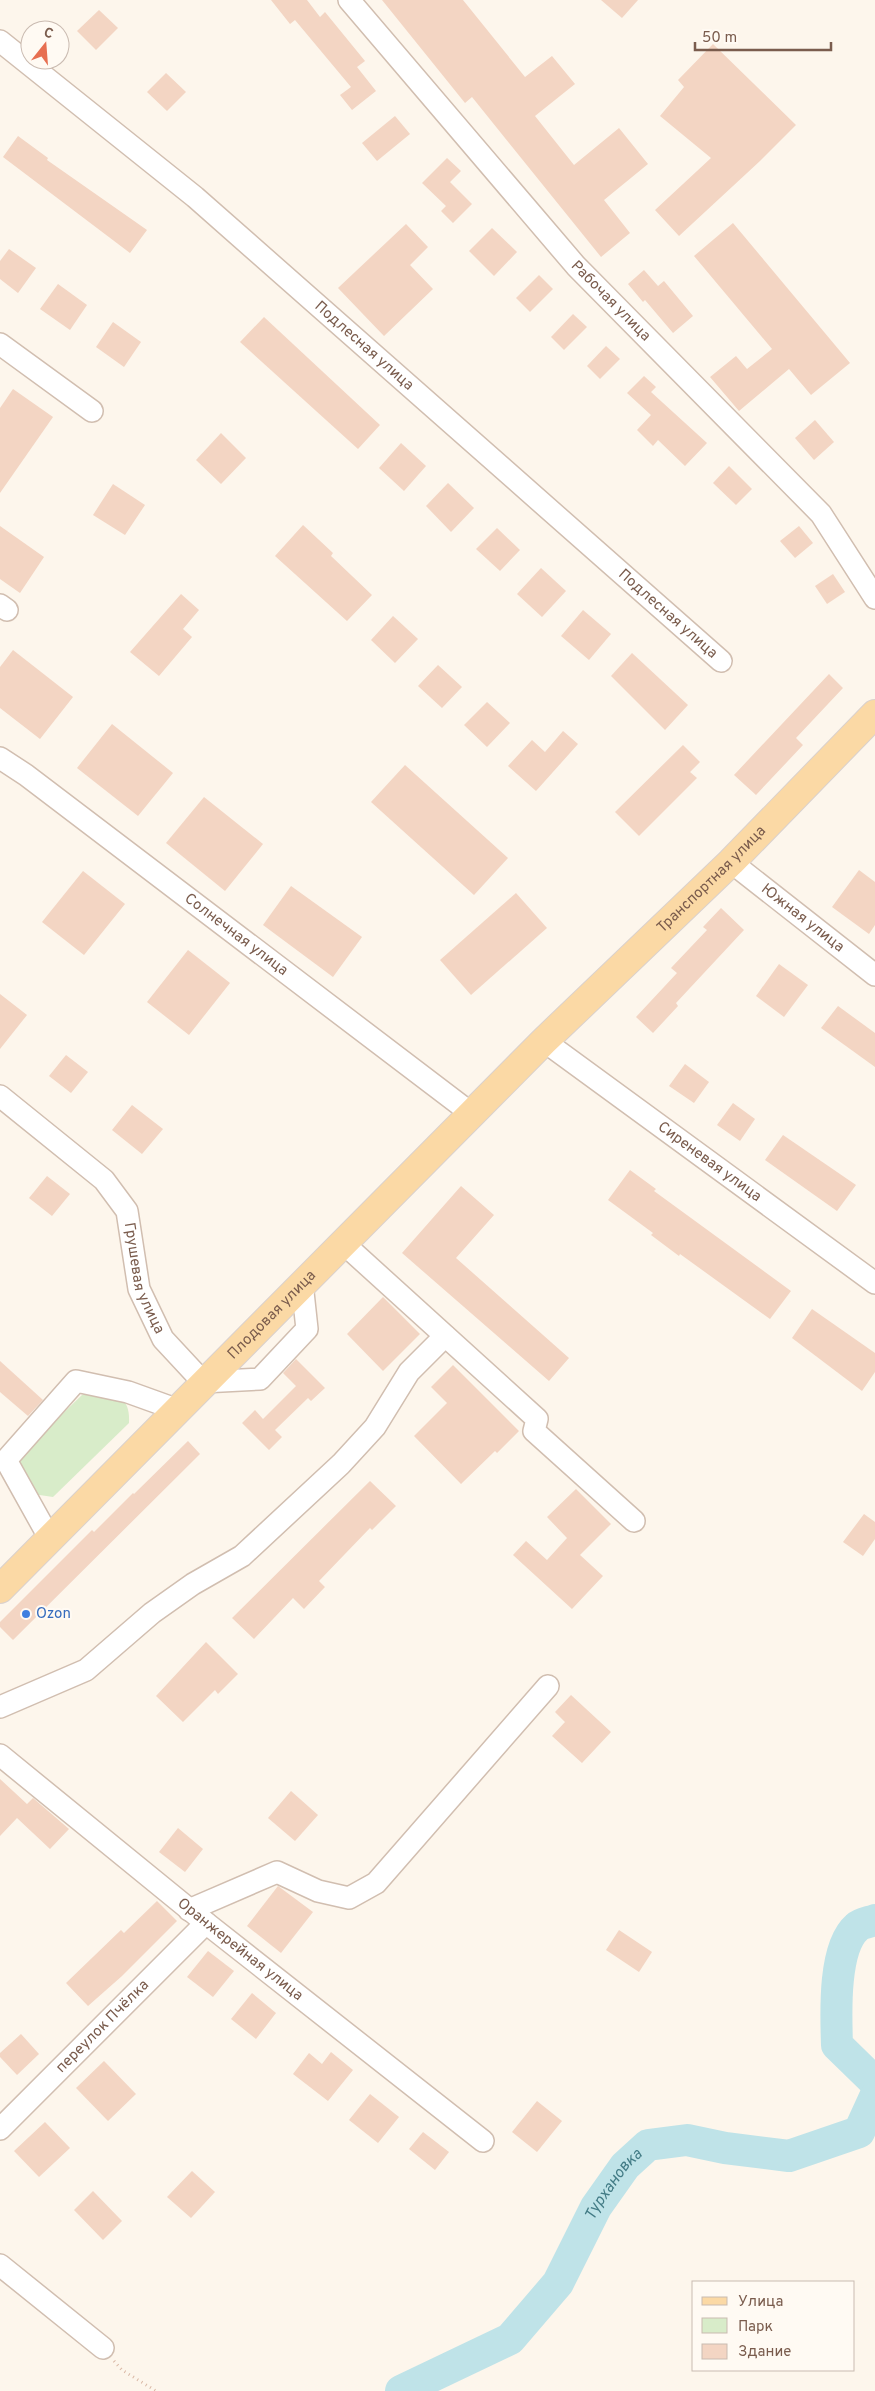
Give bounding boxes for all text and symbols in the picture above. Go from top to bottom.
north arrow [20,20,70,70]
scale bar [695,20,831,52]
text: С [42,25,55,43]
text: 50 m [702,29,737,48]
street label: Рабочая улица [567,257,655,345]
street label: Подлесная улица [310,297,418,395]
street label: Подлесная улица [614,565,721,663]
street label: Транспортная улица [653,822,770,937]
street label: Южная улица [757,880,848,957]
street label: Солнечная улица [180,889,292,980]
street label: Сиреневая улица [654,1118,765,1206]
street label: Грушевая улица [119,1221,169,1337]
street label: Плодовая улица [224,1266,320,1364]
place label: Ozon [36,1605,71,1624]
marker: Ozon [20,1608,32,1620]
street label: Оранжерейная улица [173,1894,307,2005]
street label: переулок Пчёлка [52,1976,153,2077]
water label: Турхановка [581,2144,647,2224]
legend [692,2281,855,2371]
text: Улица [738,2293,783,2312]
text: Парк [738,2318,773,2337]
text: Здание [738,2343,791,2362]

